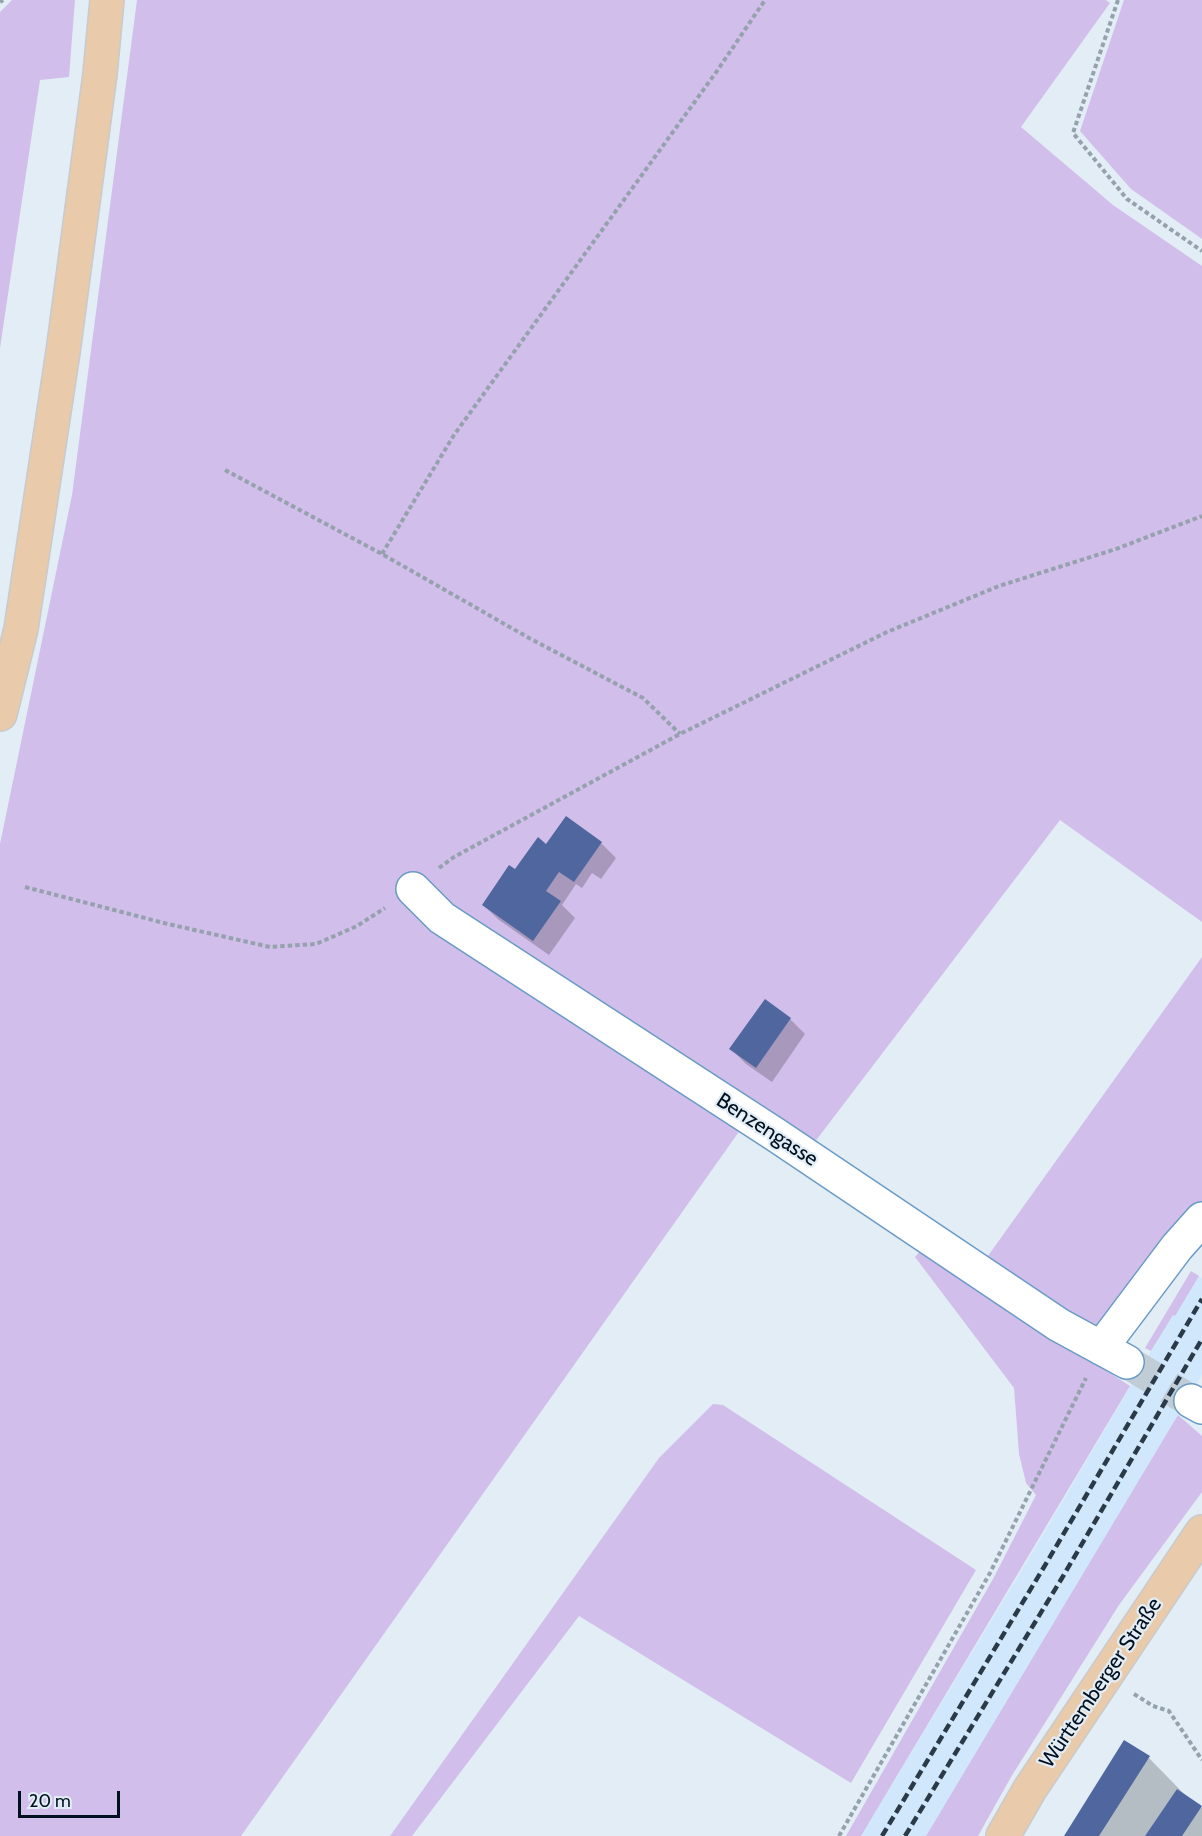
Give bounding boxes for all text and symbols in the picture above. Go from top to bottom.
street label: Benzengasse [712,1088,822,1172]
street label: Württemberger Straße [1035,1593,1167,1773]
scale bar [21,1779,123,1817]
text: 20 m [29,1790,71,1812]

